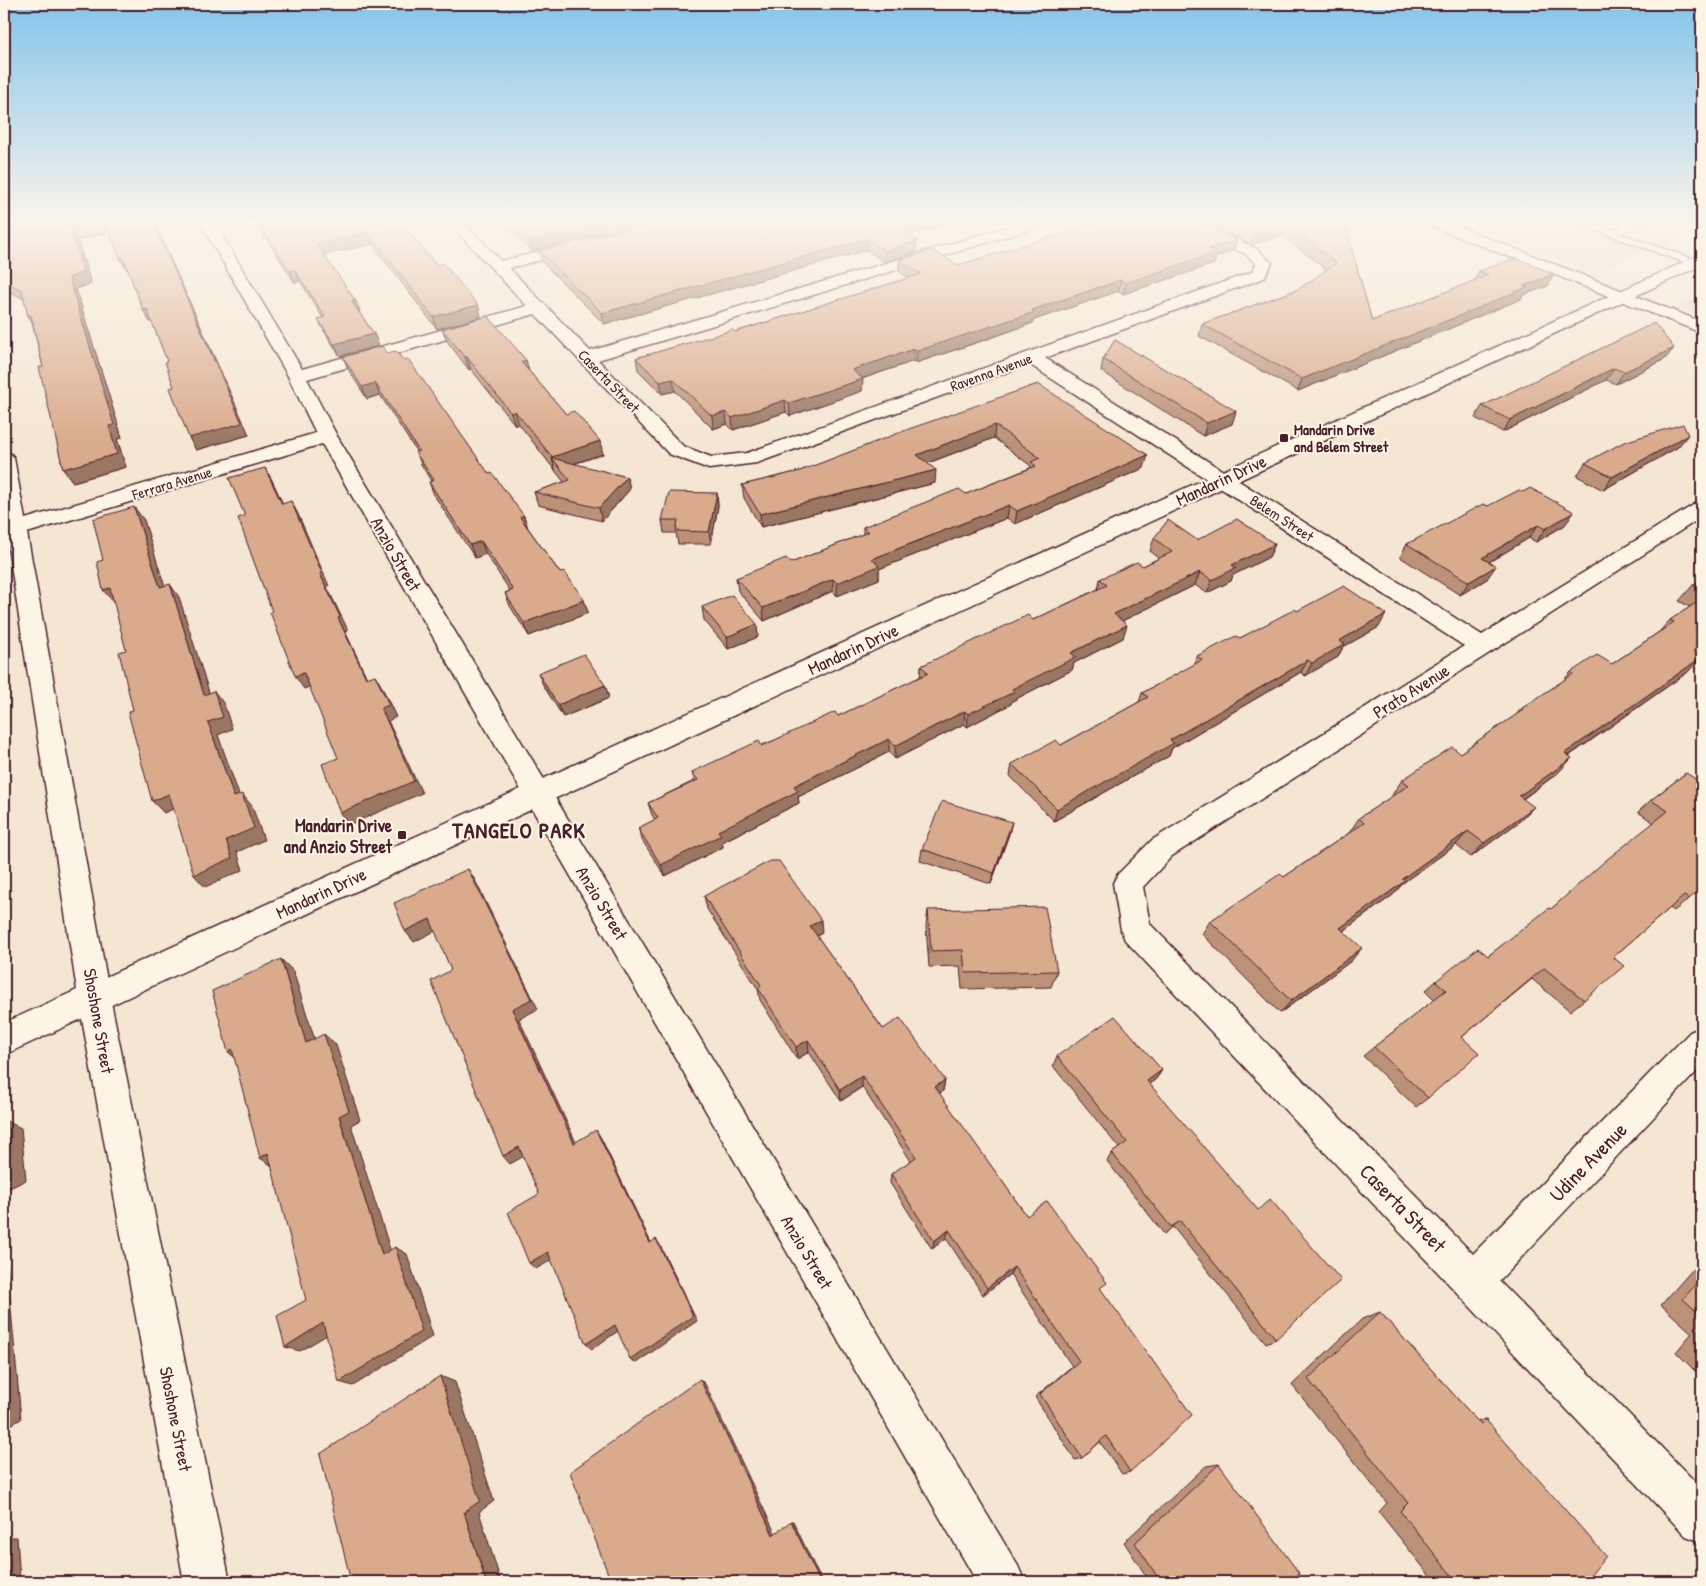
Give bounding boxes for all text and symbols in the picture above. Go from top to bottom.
street label: Caserta Street [573,345,645,418]
street label: Ravenna Avenue [947,347,1035,397]
place label: Mandarin Drive and Belem Street [1294,419,1389,457]
marker: Mandarin Drive and Belem Street [1278,432,1290,444]
street label: Mandarin Drive [1172,448,1270,512]
street label: Ferrara Avenue [129,461,214,505]
street label: Belem Street [1246,490,1319,547]
street label: Anzio Street [365,512,428,596]
street label: Mandarin Drive [804,617,902,681]
street label: Prato Avenue [1368,658,1454,724]
place label: Mandarin Drive and Anzio Street [284,813,393,859]
district label: TANGELO PARK [451,815,586,845]
marker: Mandarin Drive and Anzio Street [396,829,408,841]
street label: Mandarin Drive [272,861,370,925]
street label: Anzio Street [570,861,634,945]
street label: Shoshone Street [77,967,121,1076]
street label: Udine Avenue [1543,1116,1633,1208]
street label: Caserta Street [1353,1157,1453,1259]
street label: Anzio Street [775,1210,839,1294]
street label: Shoshone Street [154,1365,199,1474]

